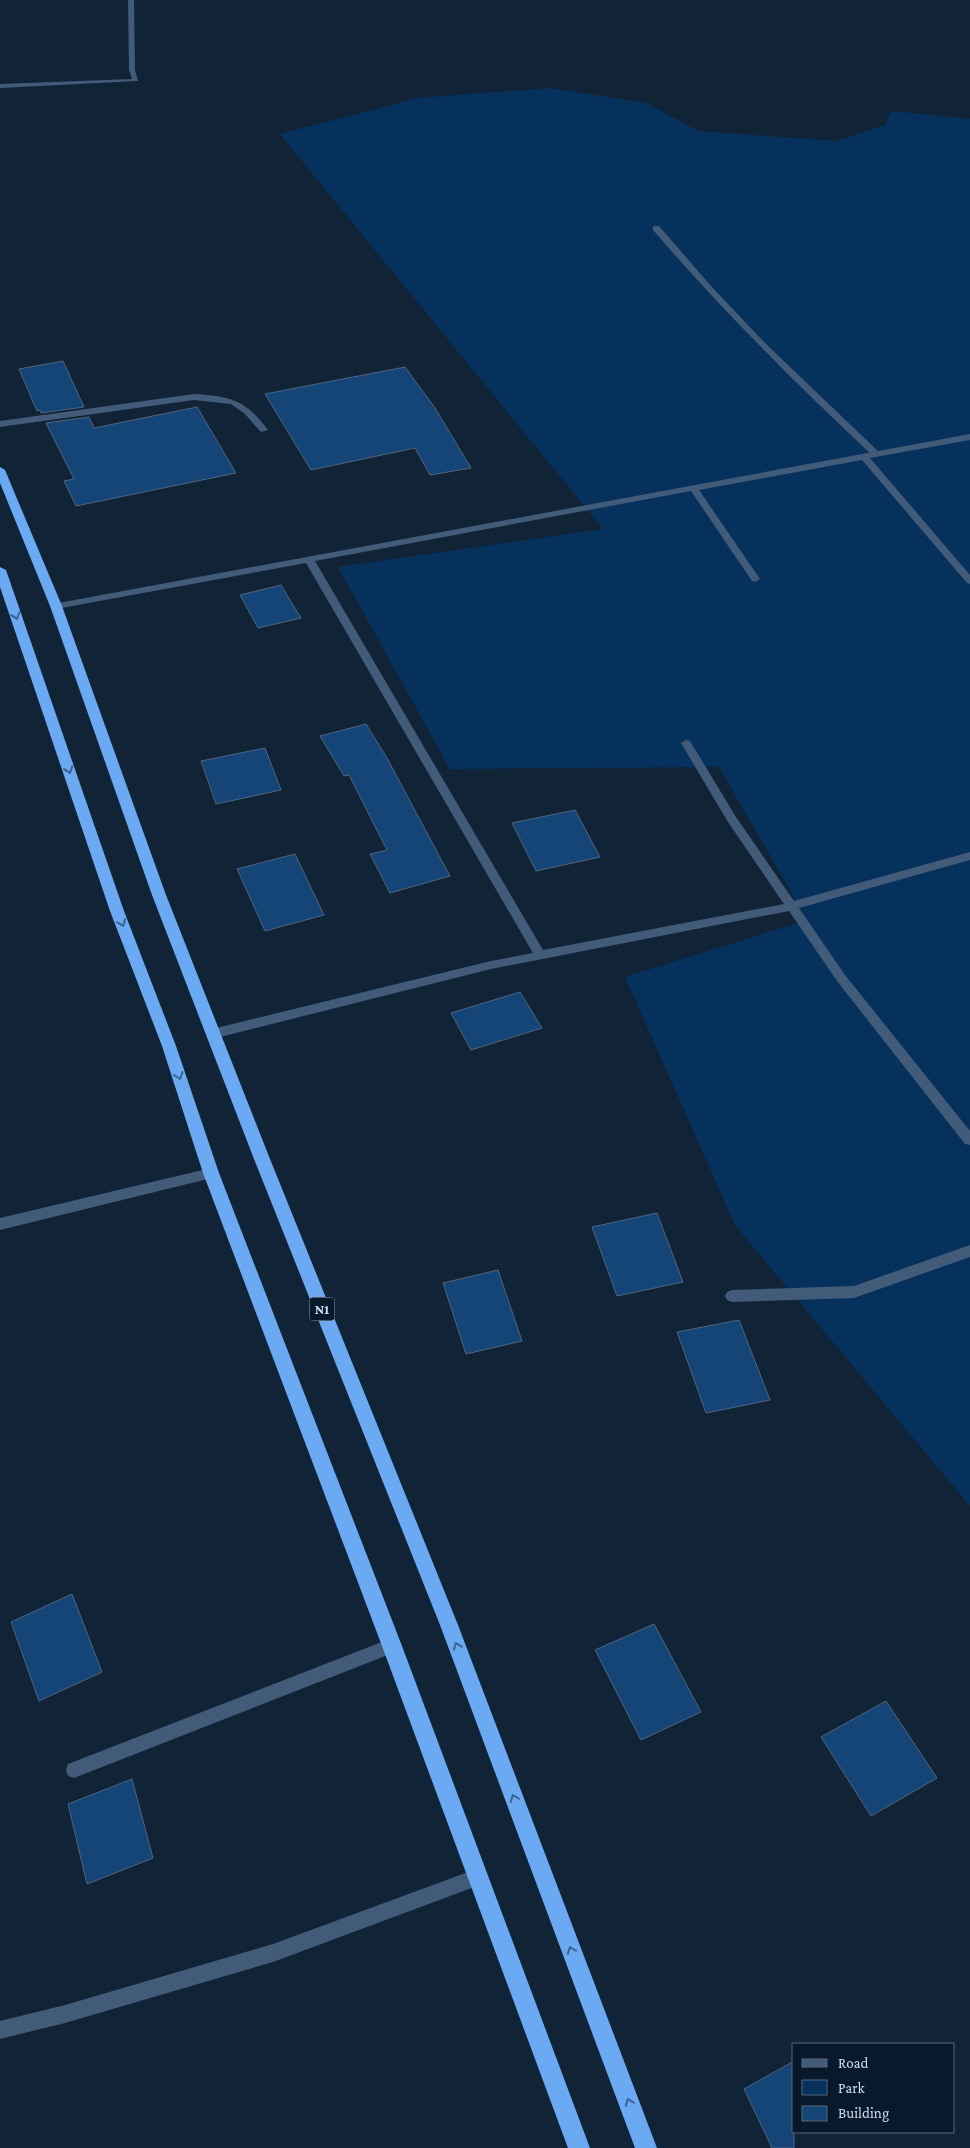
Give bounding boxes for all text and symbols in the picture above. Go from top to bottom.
one-way arrow [10,611,20,620]
one-way arrow [63,765,73,773]
one-way arrow [116,919,126,927]
one-way arrow [173,1071,183,1079]
road number: N1 [310,1298,334,1320]
one-way arrow [452,1643,462,1651]
one-way arrow [510,1795,520,1803]
one-way arrow [567,1947,577,1955]
legend [792,2043,955,2133]
text: Road [838,2055,869,2071]
text: Park [838,2080,865,2096]
one-way arrow [625,2099,635,2107]
text: Building [838,2105,889,2122]

